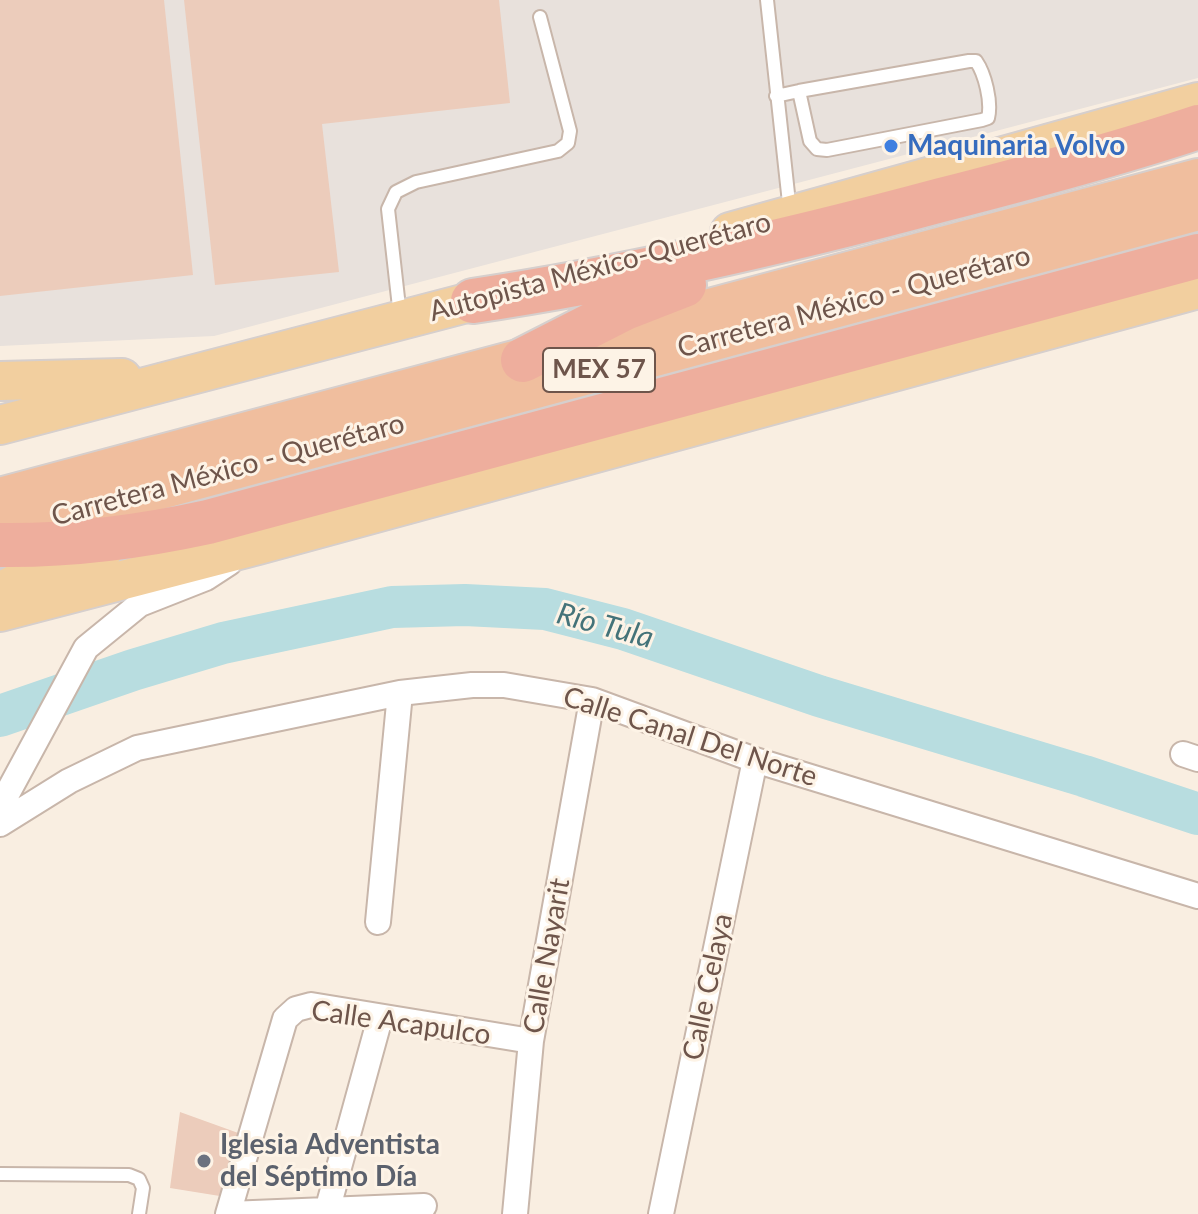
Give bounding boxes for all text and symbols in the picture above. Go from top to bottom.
place label: Maquinaria Volvo [907,129,1125,163]
marker: Maquinaria Volvo [882,137,900,155]
street label: Autopista México-Querétaro [426,205,774,329]
street label: Carretera México - Querétaro [674,239,1034,365]
road number: MEX 57 [543,348,655,392]
street label: Carretera México - Querétaro [48,407,408,533]
water label: Río Tula [553,596,657,656]
street label: Calle Canal Del Norte [559,680,821,794]
street label: Calle Nayarit [517,876,577,1036]
street label: Calle Celaya [676,911,740,1063]
street label: Calle Acapulco [309,994,493,1052]
place label: Iglesia Adventista del Séptimo Día [220,1128,440,1194]
marker: Iglesia Adventista del Séptimo Día [195,1152,213,1170]

